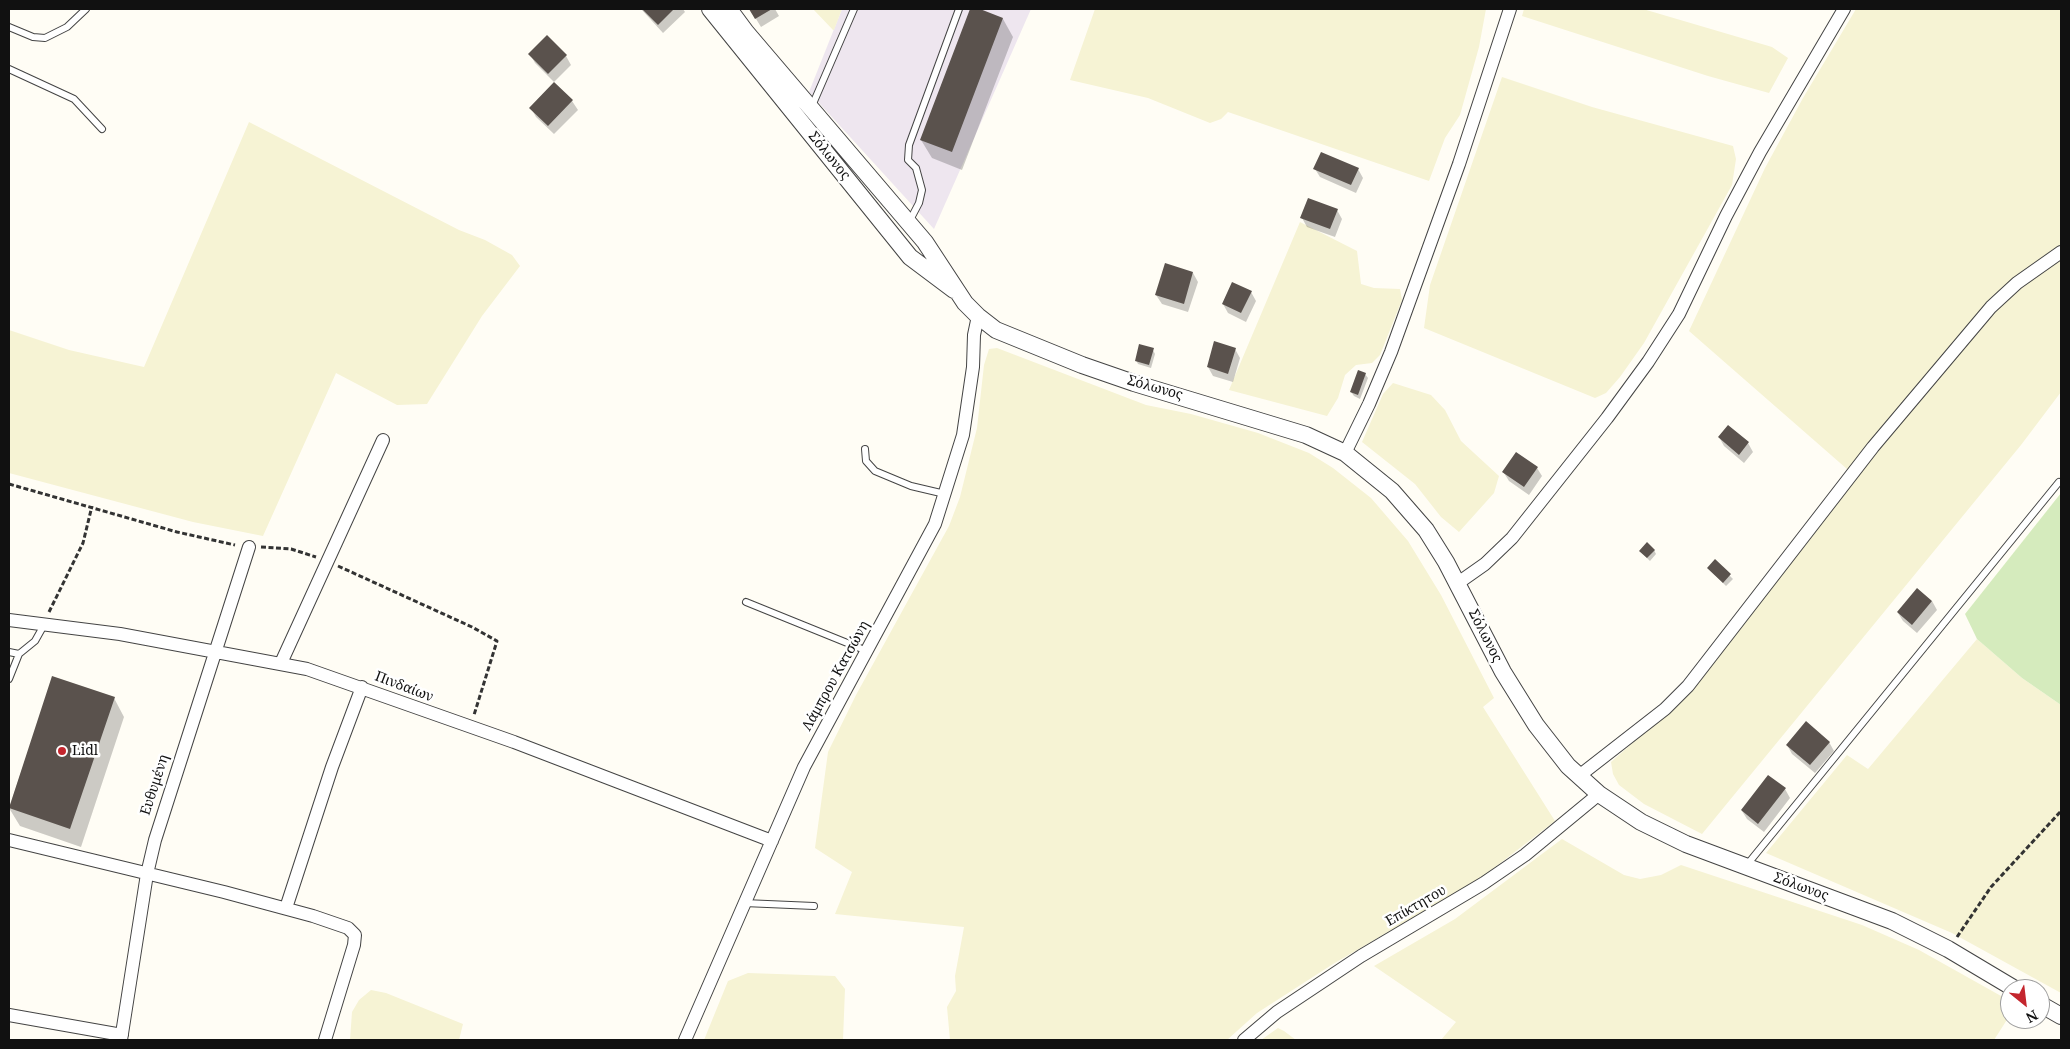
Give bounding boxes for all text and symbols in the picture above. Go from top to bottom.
street label: Σόλωνος [805,129,853,183]
street label: Σόλωνος [1125,372,1185,404]
street label: Σόλωνος [1465,607,1505,665]
street label: Λάμπρου Κατσώνη [799,618,873,734]
street label: Πινδαίων [372,668,436,706]
place label: Lidl [72,743,98,759]
marker: Lidl [56,745,68,757]
street label: Ευθυμένη [137,753,173,817]
street label: Σόλωνος [1771,869,1831,905]
street label: Επίκτητου [1383,882,1449,930]
north arrow [2000,979,2050,1029]
text: N [2023,1006,2041,1028]

